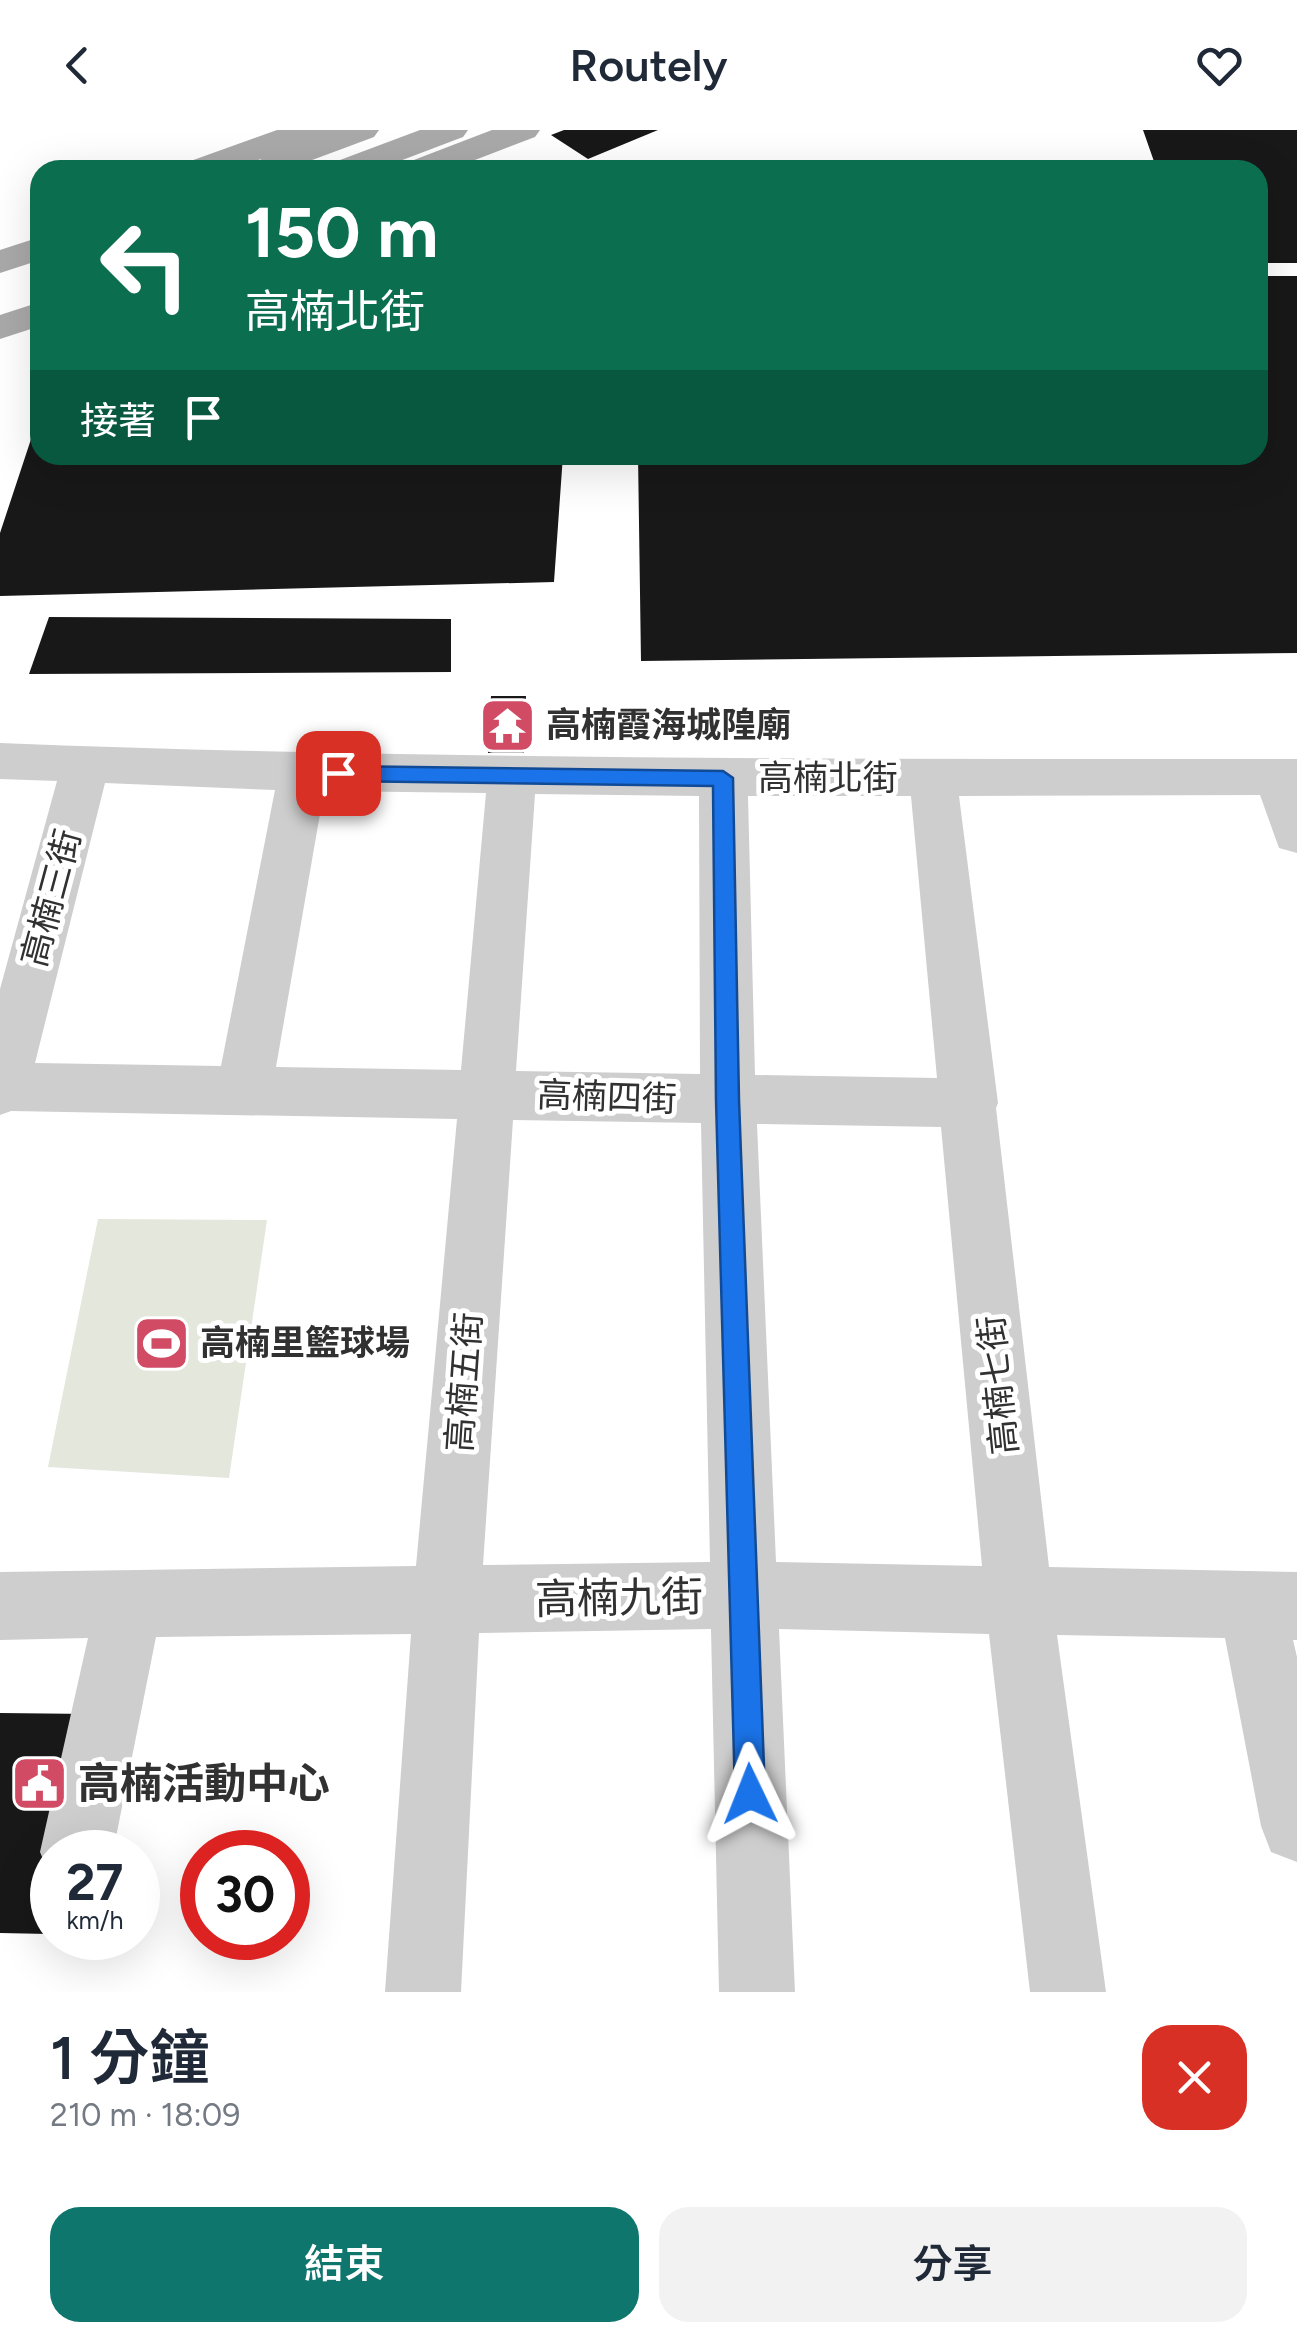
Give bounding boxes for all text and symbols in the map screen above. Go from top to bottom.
icon: back [50,38,105,93]
text: Routely [569,38,728,92]
icon: heart [1192,38,1247,93]
text: 150 m [245,190,438,275]
icon: left [80,200,210,330]
text: 高楠北街 [245,284,425,338]
icon: arrive [176,390,231,445]
text: 接著 [80,398,156,444]
temple icon: 高楠霞海城隍廟 [477,695,537,755]
place label: 高楠霞海城隍廟 [546,704,791,746]
pin [296,731,381,816]
icon: arrive [311,746,366,801]
street label: 高楠北街 [758,757,898,799]
street label: 高楠三街 [13,825,89,971]
street label: 高楠四街 [536,1074,678,1120]
street label: 高楠五街 [438,1311,490,1453]
sports icon: 高楠里籃球場 [131,1313,191,1373]
street label: 高楠七街 [970,1313,1026,1457]
place label: 高楠里籃球場 [200,1322,410,1364]
street label: 高楠九街 [535,1571,703,1625]
position arrow [698,1742,802,1846]
public building icon: 高楠活動中心 [9,1753,69,1813]
place label: 高楠活動中心 [78,1758,330,1809]
speed limit sign: 30 [180,1830,310,1960]
text: 27 [67,1852,123,1913]
text: km/h [66,1905,124,1935]
text: 1 分鐘 [50,2022,210,2094]
button: close [1142,2025,1247,2130]
text: 210 m · 18:09 [50,2096,240,2134]
button: 結束 [50,2207,639,2322]
button: 分享 [659,2207,1247,2322]

